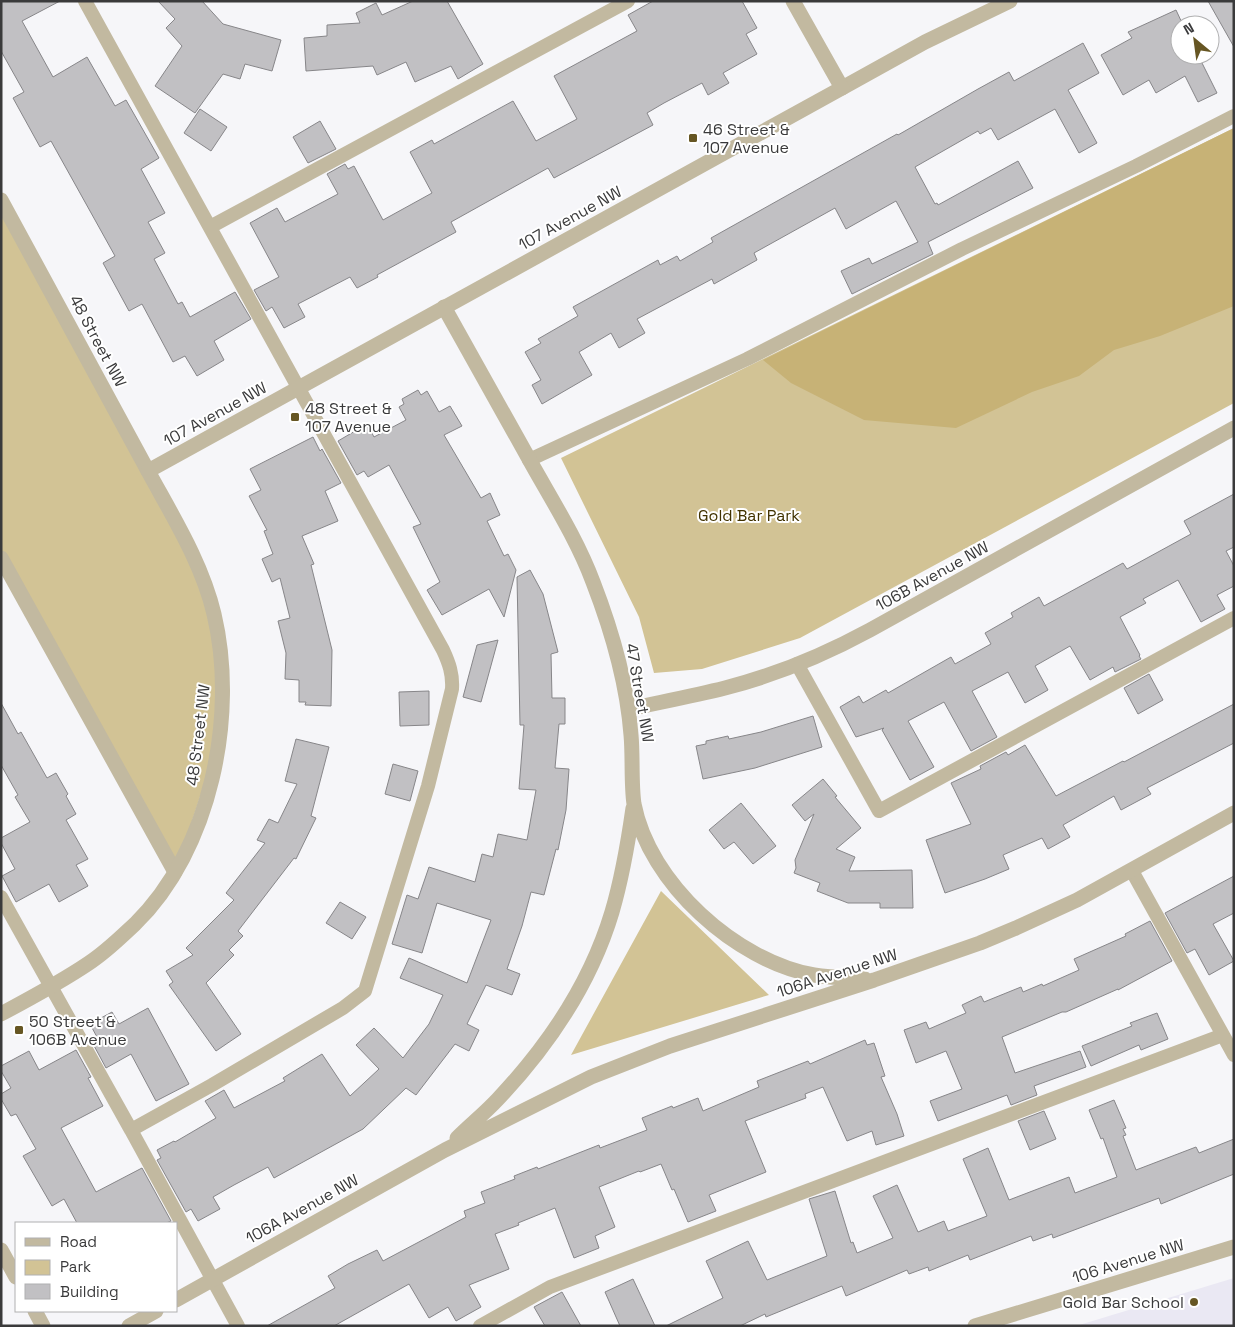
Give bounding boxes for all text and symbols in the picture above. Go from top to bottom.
north arrow [1170,15,1220,65]
text: N [1180,18,1197,39]
place label: 46 Street & 107 Avenue [703,119,790,158]
marker: 46 Street & 107 Avenue [687,132,699,144]
street label: 107 Avenue NW [515,181,625,255]
street label: 48 Street NW [65,291,131,391]
street label: 107 Avenue NW [160,377,270,451]
place label: 48 Street & 107 Avenue [305,398,392,437]
marker: 48 Street & 107 Avenue [289,411,301,423]
park label: Gold Bar Park [698,505,800,526]
street label: 106B Avenue NW [872,536,992,616]
street label: 47 Street NW [621,642,659,744]
street label: 48 Street NW [181,683,215,787]
street label: 106A Avenue NW [774,944,900,1002]
place label: 50 Street & 106B Avenue [29,1011,127,1050]
marker: 50 Street & 106B Avenue [13,1024,25,1036]
street label: 106A Avenue NW [242,1169,362,1249]
legend [15,1222,178,1312]
text: Road [60,1232,97,1251]
street label: 106 Avenue NW [1070,1234,1186,1288]
text: Park [60,1257,91,1276]
text: Building [60,1282,119,1301]
place label: Gold Bar School [1062,1292,1184,1313]
marker: Gold Bar School [1188,1296,1200,1308]

